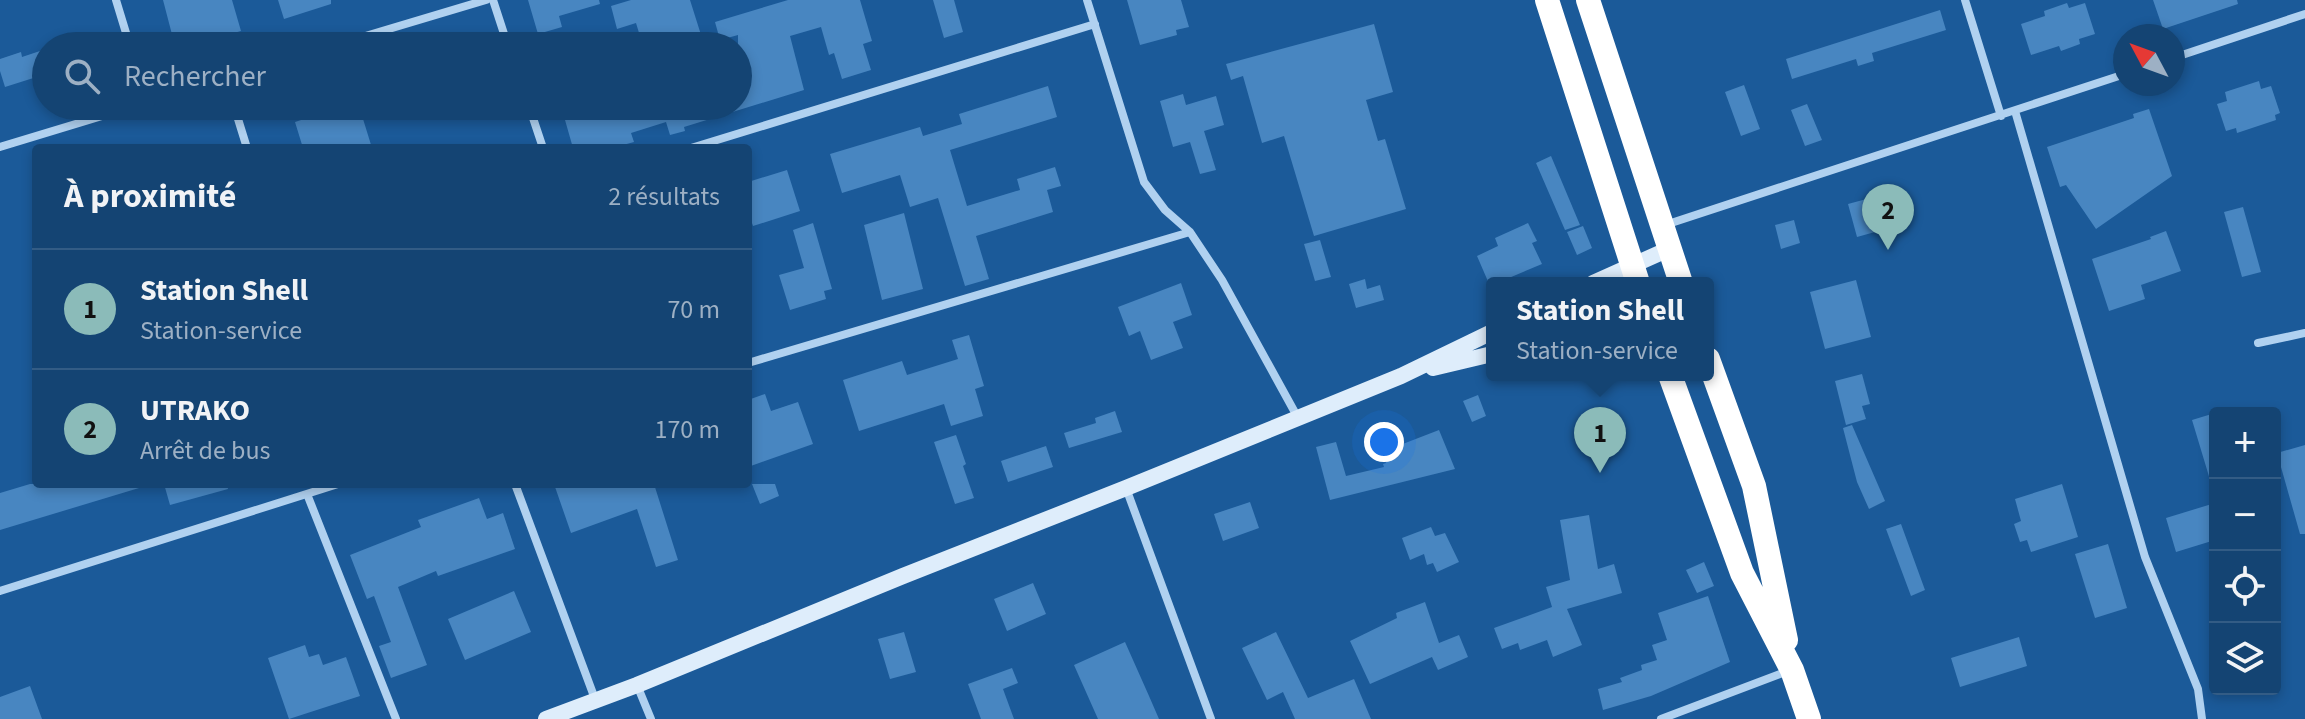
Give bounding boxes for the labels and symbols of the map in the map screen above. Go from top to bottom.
north arrow [2113,24,2185,96]
pin: 2 [1862,184,1914,250]
pin: 1 [1574,407,1626,473]
your location [1364,422,1404,462]

